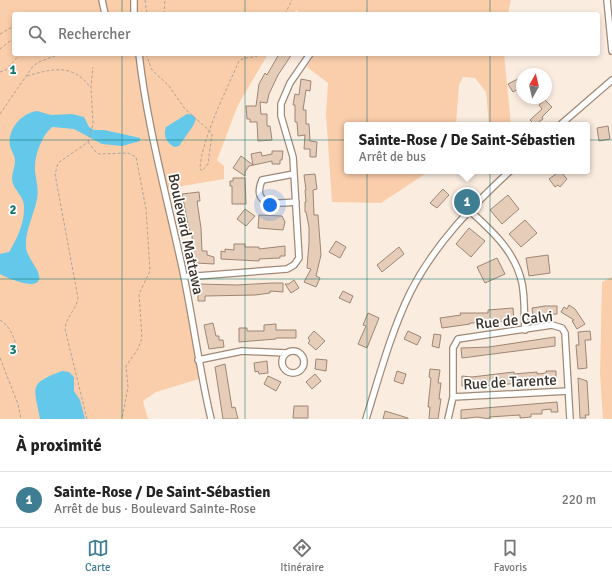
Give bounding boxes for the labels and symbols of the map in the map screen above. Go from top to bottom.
text: 1 [9,62,17,78]
north arrow [516,68,552,104]
street label: Boulevard Mattawa [164,172,208,296]
pin: 1 [454,187,480,217]
your location [260,195,280,215]
text: 2 [9,202,17,218]
street label: Rue de Calvi [474,307,554,333]
text: 3 [9,342,17,358]
street label: Rue de Tarente [463,371,557,393]

